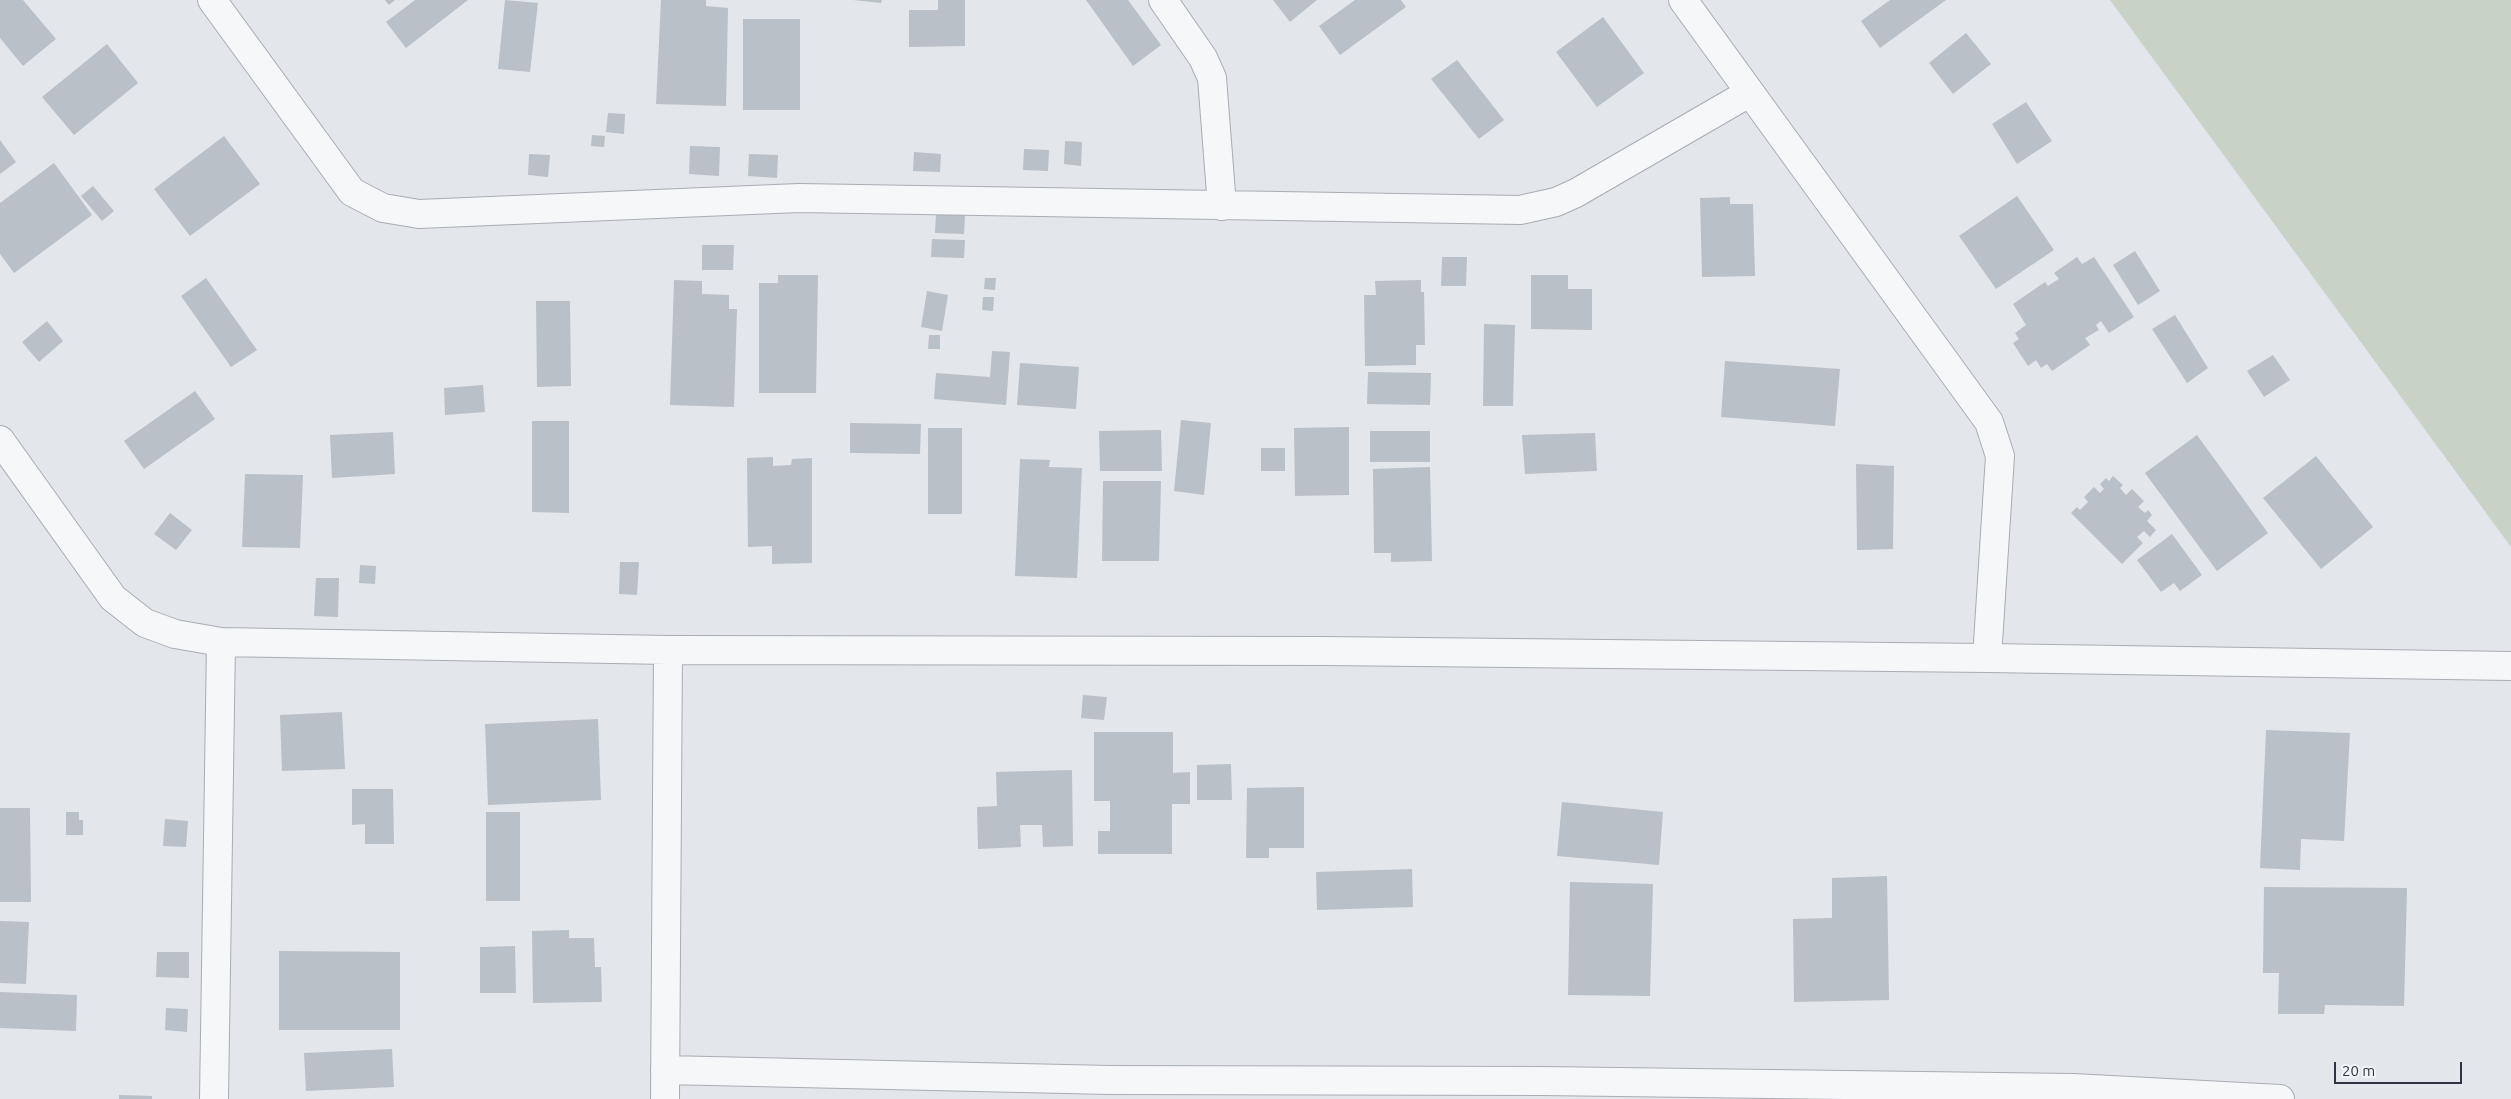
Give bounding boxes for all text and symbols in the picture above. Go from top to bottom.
scale bar [2336,1052,2464,1084]
text: 20 m [2342,1062,2375,1079]

